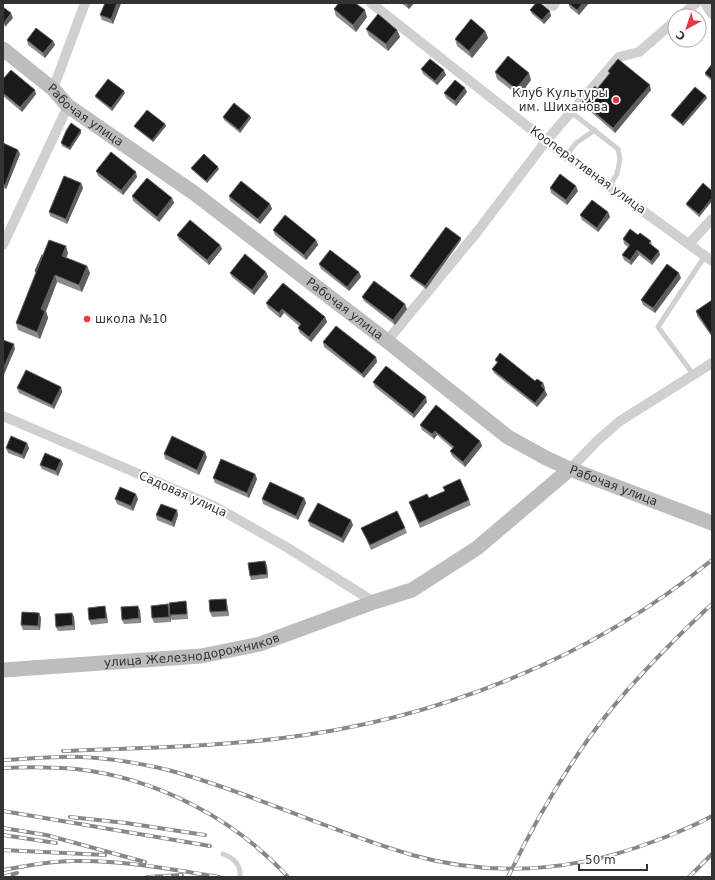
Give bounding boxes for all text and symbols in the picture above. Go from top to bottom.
north arrow [667,8,707,48]
text: С [674,28,688,43]
street label: Рабочая улица [45,81,126,149]
place label: Клуб Культуры им. Шиханова [512,86,608,114]
marker: Клуб Культуры им. Шиханова [611,95,621,105]
street label: Кооперативная улица [527,123,649,217]
street label: Рабочая улица [304,275,386,343]
place label: школа №10 [95,312,167,326]
marker: школа №10 [82,314,92,324]
street label: Рабочая улица [568,463,660,509]
street label: Садовая улица [137,468,229,520]
street label: улица Железнодорожников [103,630,281,670]
scale bar [579,846,647,872]
text: 50 m [585,853,616,867]

